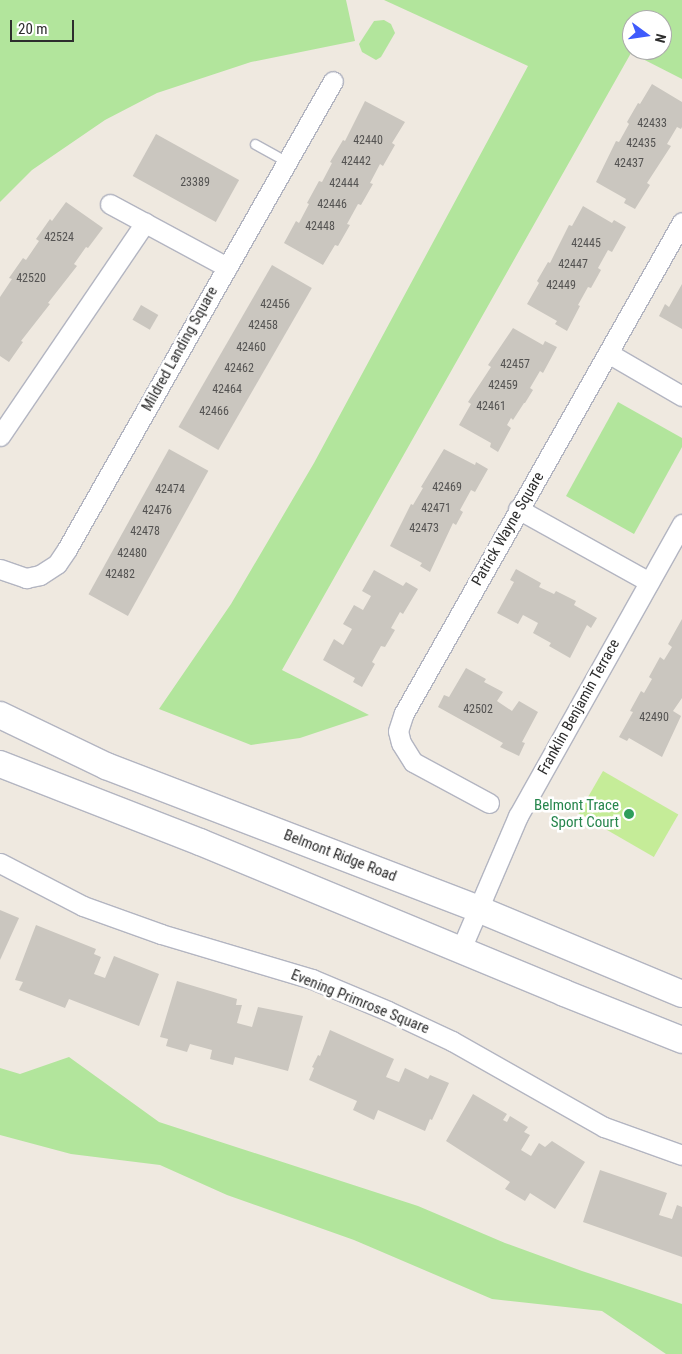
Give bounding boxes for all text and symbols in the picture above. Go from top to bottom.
scale bar [12,10,76,42]
north arrow [622,10,672,60]
text: 20 m [18,20,48,38]
text: N [652,32,669,44]
house number: 42433 [637,117,667,131]
house number: 42440 [353,134,383,148]
house number: 42435 [626,137,656,151]
house number: 42442 [341,155,371,169]
house number: 42437 [614,157,644,171]
house number: 23389 [180,176,210,190]
house number: 42444 [329,177,359,191]
house number: 42446 [317,198,347,212]
house number: 42448 [305,220,335,234]
house number: 42524 [44,231,74,245]
house number: 42445 [571,237,601,251]
house number: 42447 [558,258,588,272]
house number: 42520 [16,272,46,286]
house number: 42449 [546,279,576,293]
street label: Mildred Landing Square [138,284,222,414]
house number: 42456 [260,298,290,312]
house number: 42458 [248,319,278,333]
house number: 42460 [236,341,266,355]
house number: 42457 [500,358,530,372]
house number: 42462 [224,362,254,376]
house number: 42459 [488,379,518,393]
house number: 42464 [212,383,242,397]
house number: 42461 [476,400,506,414]
house number: 42466 [199,405,229,419]
street label: Patrick Wayne Square [468,469,548,589]
house number: 42469 [432,481,462,495]
house number: 42474 [155,483,185,497]
house number: 42471 [421,502,451,516]
house number: 42476 [142,504,172,518]
house number: 42473 [409,522,439,536]
house number: 42478 [130,525,160,539]
house number: 42480 [117,547,147,561]
house number: 42482 [105,568,135,582]
street label: Franklin Benjamin Terrace [534,636,624,778]
house number: 42502 [463,703,493,717]
house number: 42490 [639,711,669,725]
place label: Belmont Trace Sport Court [534,796,619,831]
marker: Belmont Trace Sport Court [623,808,635,820]
street label: Belmont Ridge Road [281,826,399,886]
street label: Evening Primrose Square [288,966,432,1038]

